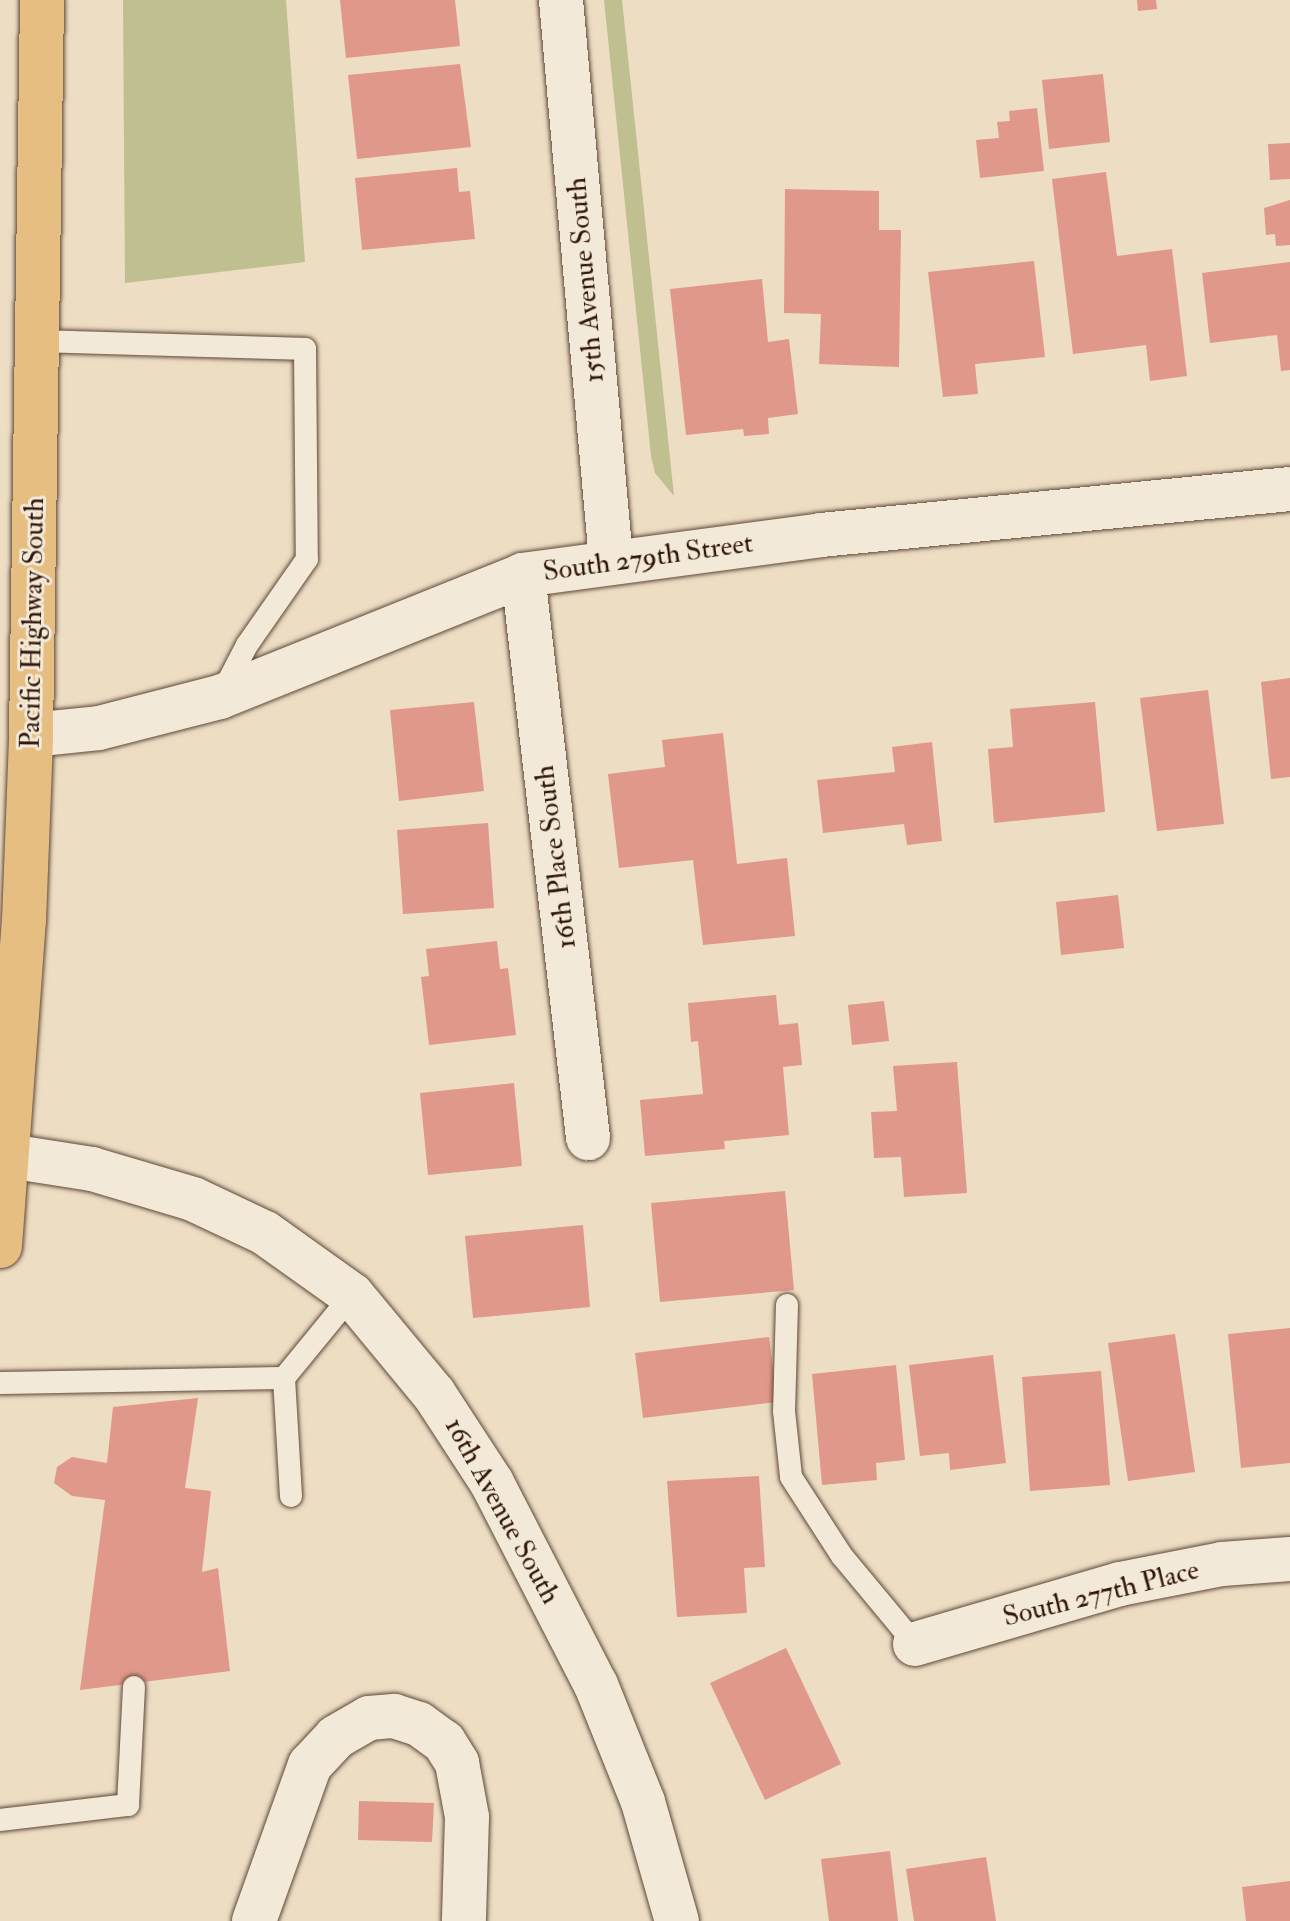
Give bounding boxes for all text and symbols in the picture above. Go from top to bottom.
street label: 15th Avenue South [560,176,612,384]
street label: Pacific Highway South [14,497,52,749]
street label: South 279th Street [541,527,755,589]
street label: 16th Place South [528,763,584,951]
street label: 16th Avenue South [437,1412,567,1610]
street label: South 277th Place [1000,1553,1202,1635]

